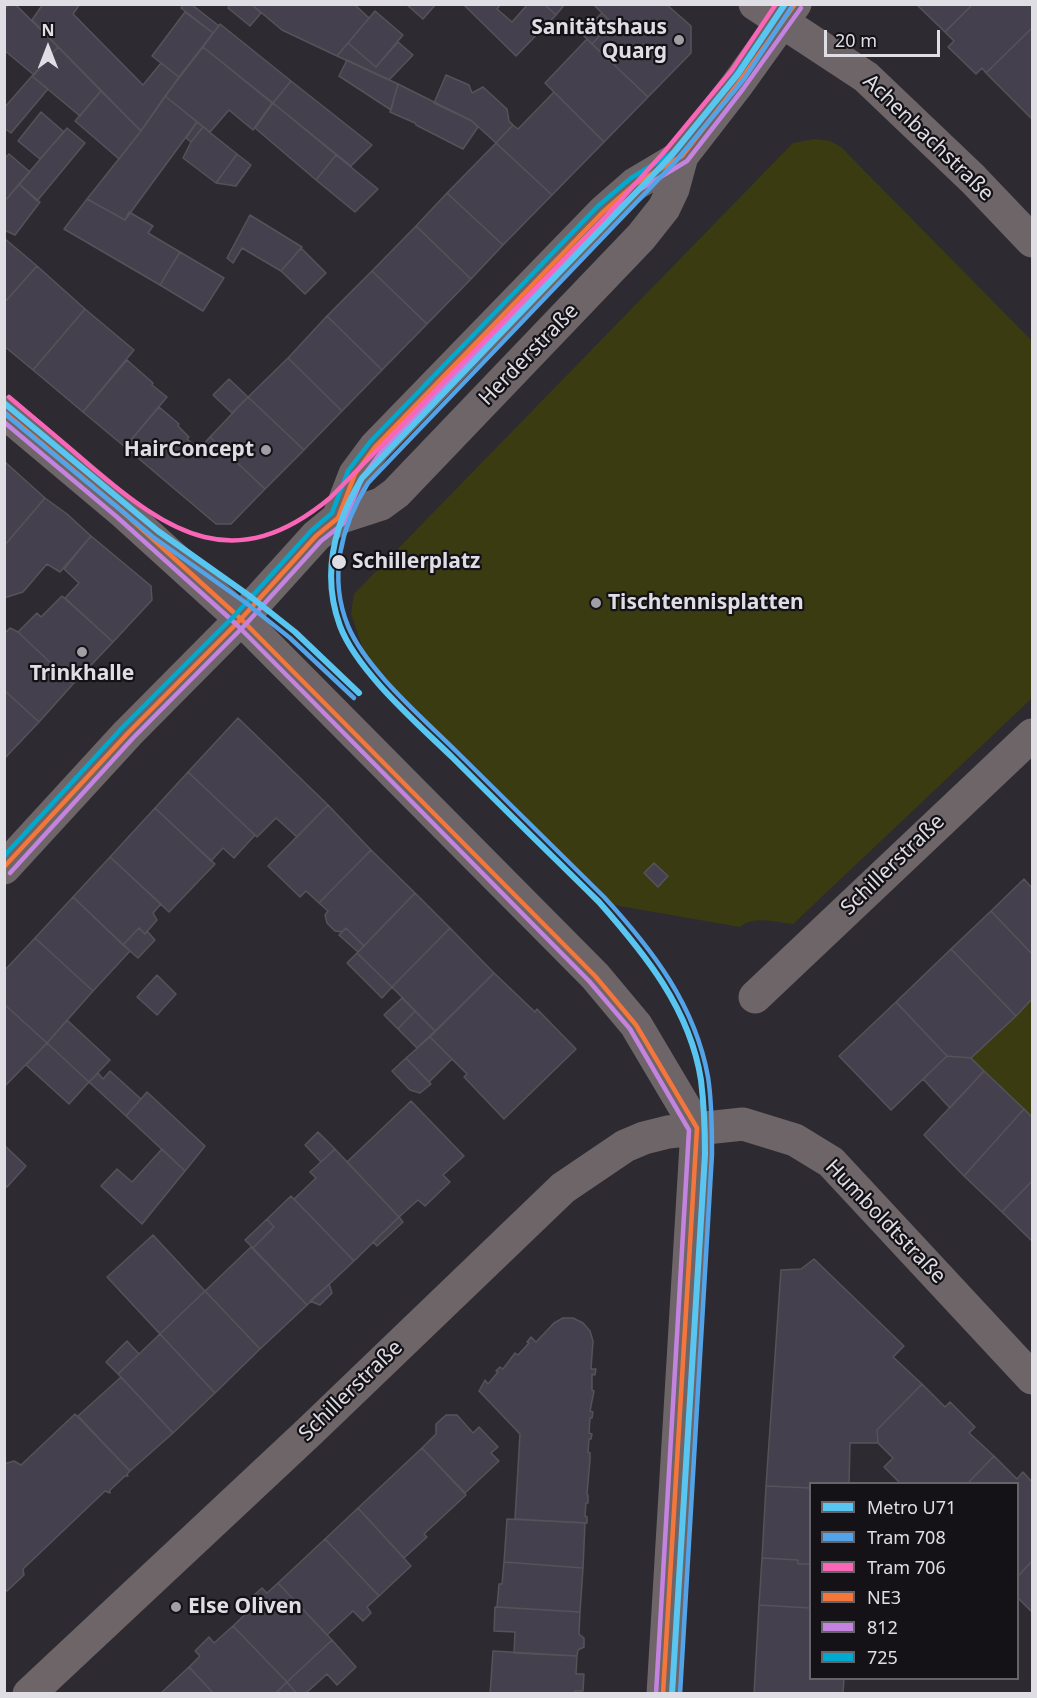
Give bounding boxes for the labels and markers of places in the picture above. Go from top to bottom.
place label: Sanitätshaus Quarg [531,15,667,65]
marker: Sanitätshaus Quarg [672,33,686,47]
place label: HairConcept [124,437,254,463]
marker: HairConcept [259,443,273,457]
place label: Schillerplatz [352,549,480,575]
marker: Schillerplatz [330,553,348,571]
place label: Tischtennisplatten [608,590,804,616]
marker: Tischtennisplatten [589,596,603,610]
marker: Trinkhalle [75,645,89,659]
place label: Trinkhalle [30,661,134,687]
place label: Else Oliven [188,1594,302,1620]
marker: Else Oliven [169,1600,183,1614]

